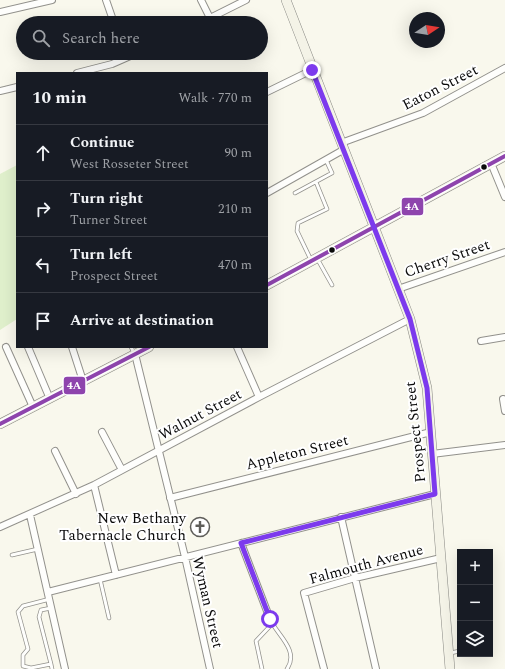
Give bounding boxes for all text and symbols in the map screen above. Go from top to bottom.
north arrow [409,12,445,48]
search box [16,16,268,60]
icon: search [30,27,52,49]
text: Search here [62,27,140,50]
street label: Eaton Street [398,59,482,116]
route end [303,61,321,79]
text: 10 min [32,85,87,111]
text: Walk · 770 m [178,88,252,108]
text: Continue [70,131,135,154]
icon: ahead [32,142,54,164]
text: 90 m [225,143,252,163]
text: West Rosseter Street [70,154,189,174]
unlabelled marker [479,162,489,172]
text: Turn right [70,187,143,210]
line badge: 4A [401,197,424,216]
icon: right [32,198,54,220]
text: 4A [405,198,420,215]
text: 210 m [218,199,252,219]
text: Turner Street [70,210,147,230]
street label: Cherry Street [401,233,493,284]
text: Turn left [70,243,132,266]
unlabelled marker [327,245,337,255]
icon: left [32,254,54,276]
text: 470 m [218,255,252,275]
text: Prospect Street [70,266,158,286]
text: Arrive at destination [70,309,214,332]
icon: arrive [32,310,54,332]
line badge: 4A [63,376,86,395]
text: 4A [67,377,82,394]
street label: Prospect Street [399,380,432,484]
street label: Walnut Street [154,383,246,446]
street label: Appleton Street [243,429,351,476]
place label: New Bethany Tabernacle Church [59,507,187,547]
church icon: New Bethany Tabernacle Church [189,516,211,538]
street label: Falmouth Avenue [306,538,426,591]
map controls [457,549,493,657]
button: + [457,549,493,585]
street label: Wyman Street [186,554,229,650]
button: − [457,585,493,621]
route start [261,610,279,628]
button: layers [457,621,493,657]

